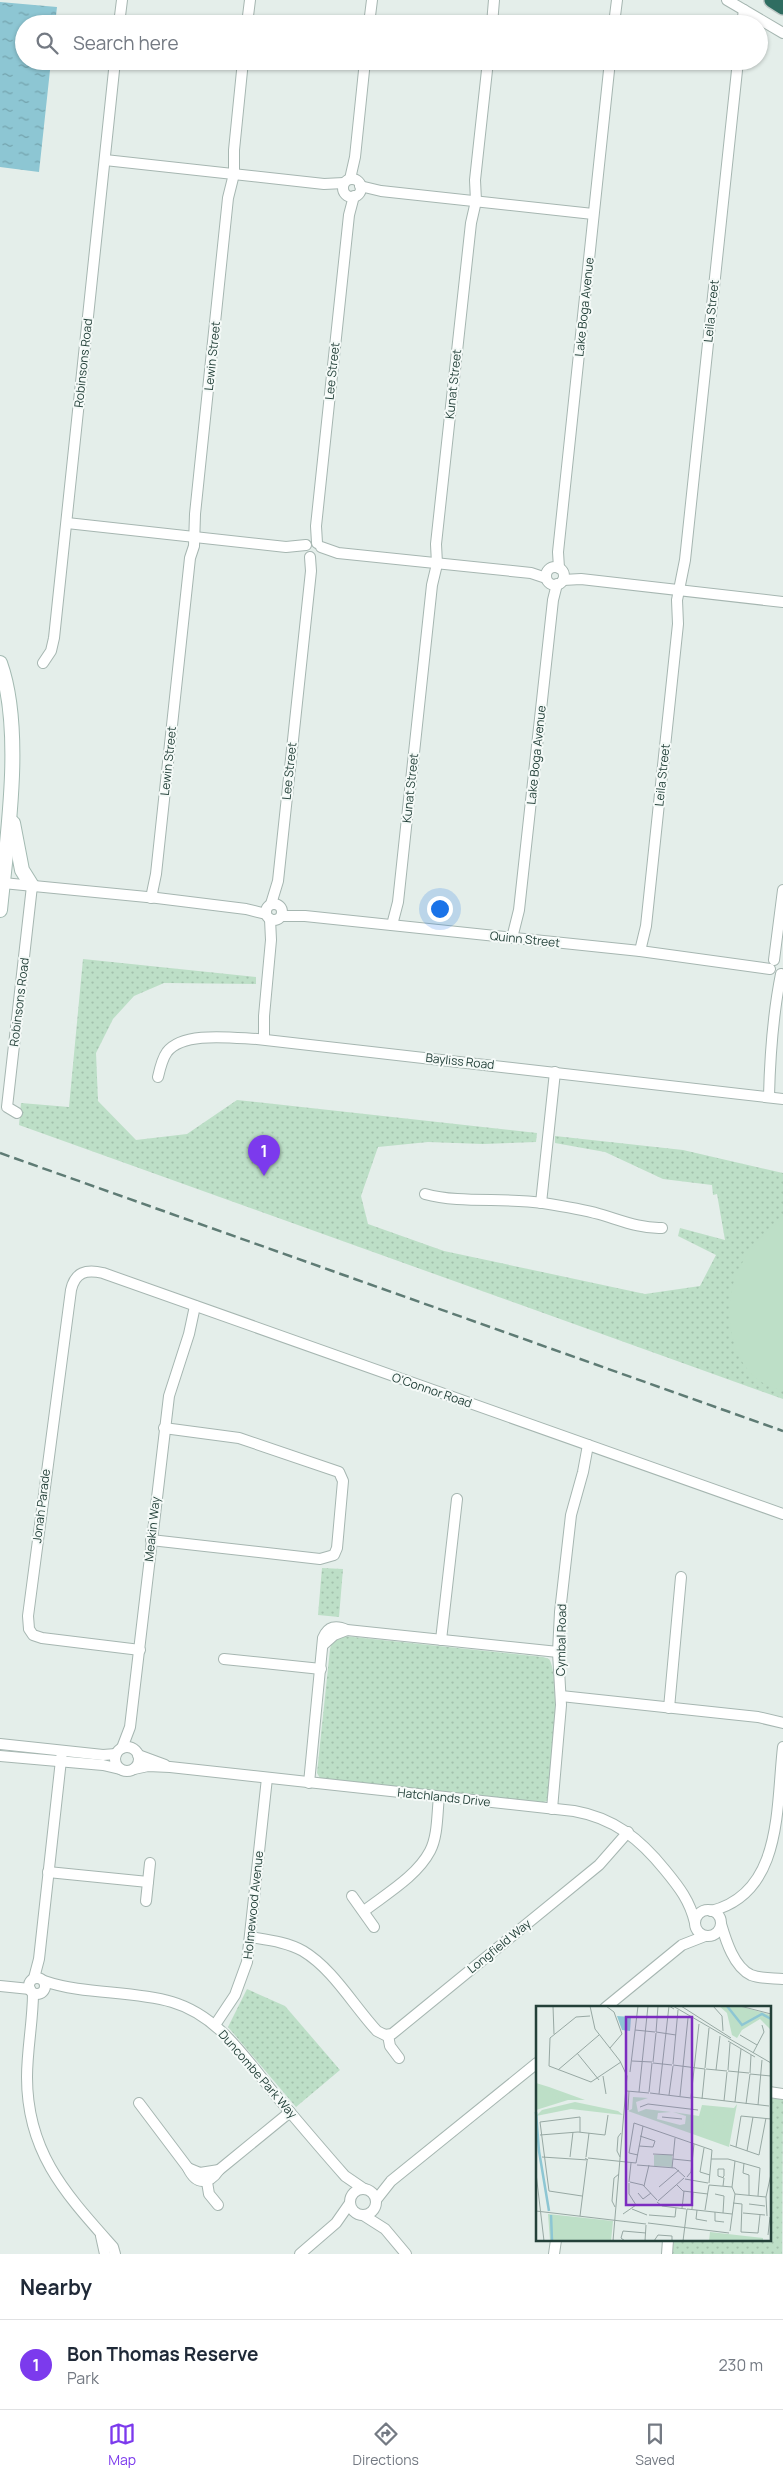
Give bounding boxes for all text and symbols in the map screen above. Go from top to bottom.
search box [15,15,768,70]
icon: search [33,29,61,57]
text: Search here [73,30,179,56]
street label: Lake Boga Avenue [570,257,598,357]
street label: Leila Street [699,279,723,343]
street label: Robinsons Road [70,318,96,408]
street label: Lewin Street [200,320,224,392]
street label: Lee Street [321,341,343,401]
street label: Kunat Street [441,348,465,420]
street label: Lake Boga Avenue [522,705,550,805]
street label: Lewin Street [156,725,180,797]
street label: Lee Street [278,741,300,801]
street label: Leila Street [650,743,674,807]
street label: Kunat Street [398,752,422,824]
your location [427,896,453,922]
street label: Quinn Street [489,927,561,951]
street label: Robinsons Road [5,957,33,1047]
street label: Bayliss Road [425,1049,495,1073]
pin: 1 [248,1135,280,1176]
street label: O'Connor Road [390,1368,474,1412]
street label: Jonah Parade [28,1468,54,1544]
street label: Meakin Way [140,1495,164,1562]
street label: Cymbal Road [552,1604,570,1676]
street label: Hatchlands Drive [397,1784,491,1810]
street label: Holmewood Avenue [239,1850,267,1960]
street label: Longfield Way [464,1915,535,1977]
inset map [536,2006,770,2242]
street label: Duncombe Park Way [215,2026,302,2122]
text: Nearby [20,2273,92,2301]
text: Bon Thomas Reserve [67,2341,259,2367]
text: 1 [32,2354,40,2376]
text: 230 m [719,2354,763,2376]
text: Park [67,2367,99,2389]
tab: Map [108,2420,136,2469]
tab: Directions [353,2420,419,2469]
tab: Saved [635,2420,675,2469]

